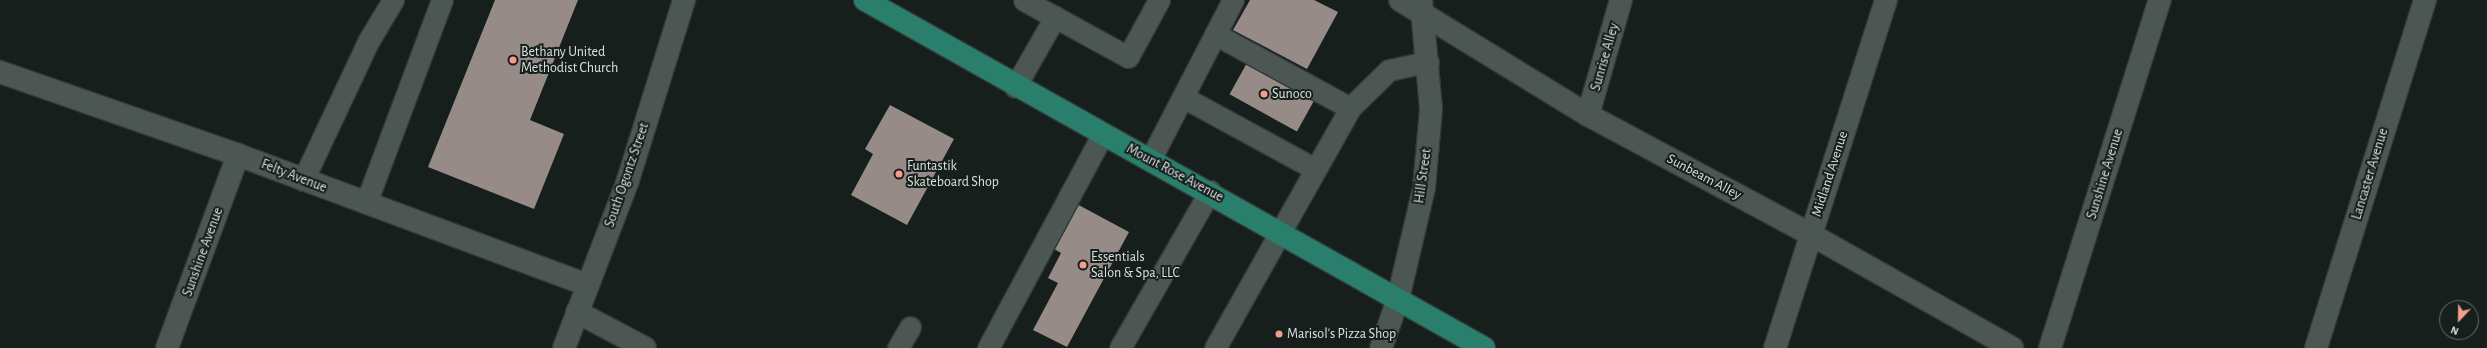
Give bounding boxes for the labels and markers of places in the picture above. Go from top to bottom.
place label: Bethany United Methodist Church [521,44,618,76]
marker: Bethany United Methodist Church [508,55,518,65]
place label: Sunoco [1272,86,1312,102]
marker: Sunoco [1259,89,1269,99]
place label: Funtastik Skateboard Shop [907,158,999,190]
marker: Funtastik Skateboard Shop [894,169,904,179]
place label: Essentials Salon & Spa, LLC [1091,249,1180,282]
marker: Essentials Salon & Spa, LLC [1078,260,1088,270]
place label: Marisol's Pizza Shop [1287,326,1396,342]
marker: Marisol's Pizza Shop [1274,329,1284,339]

